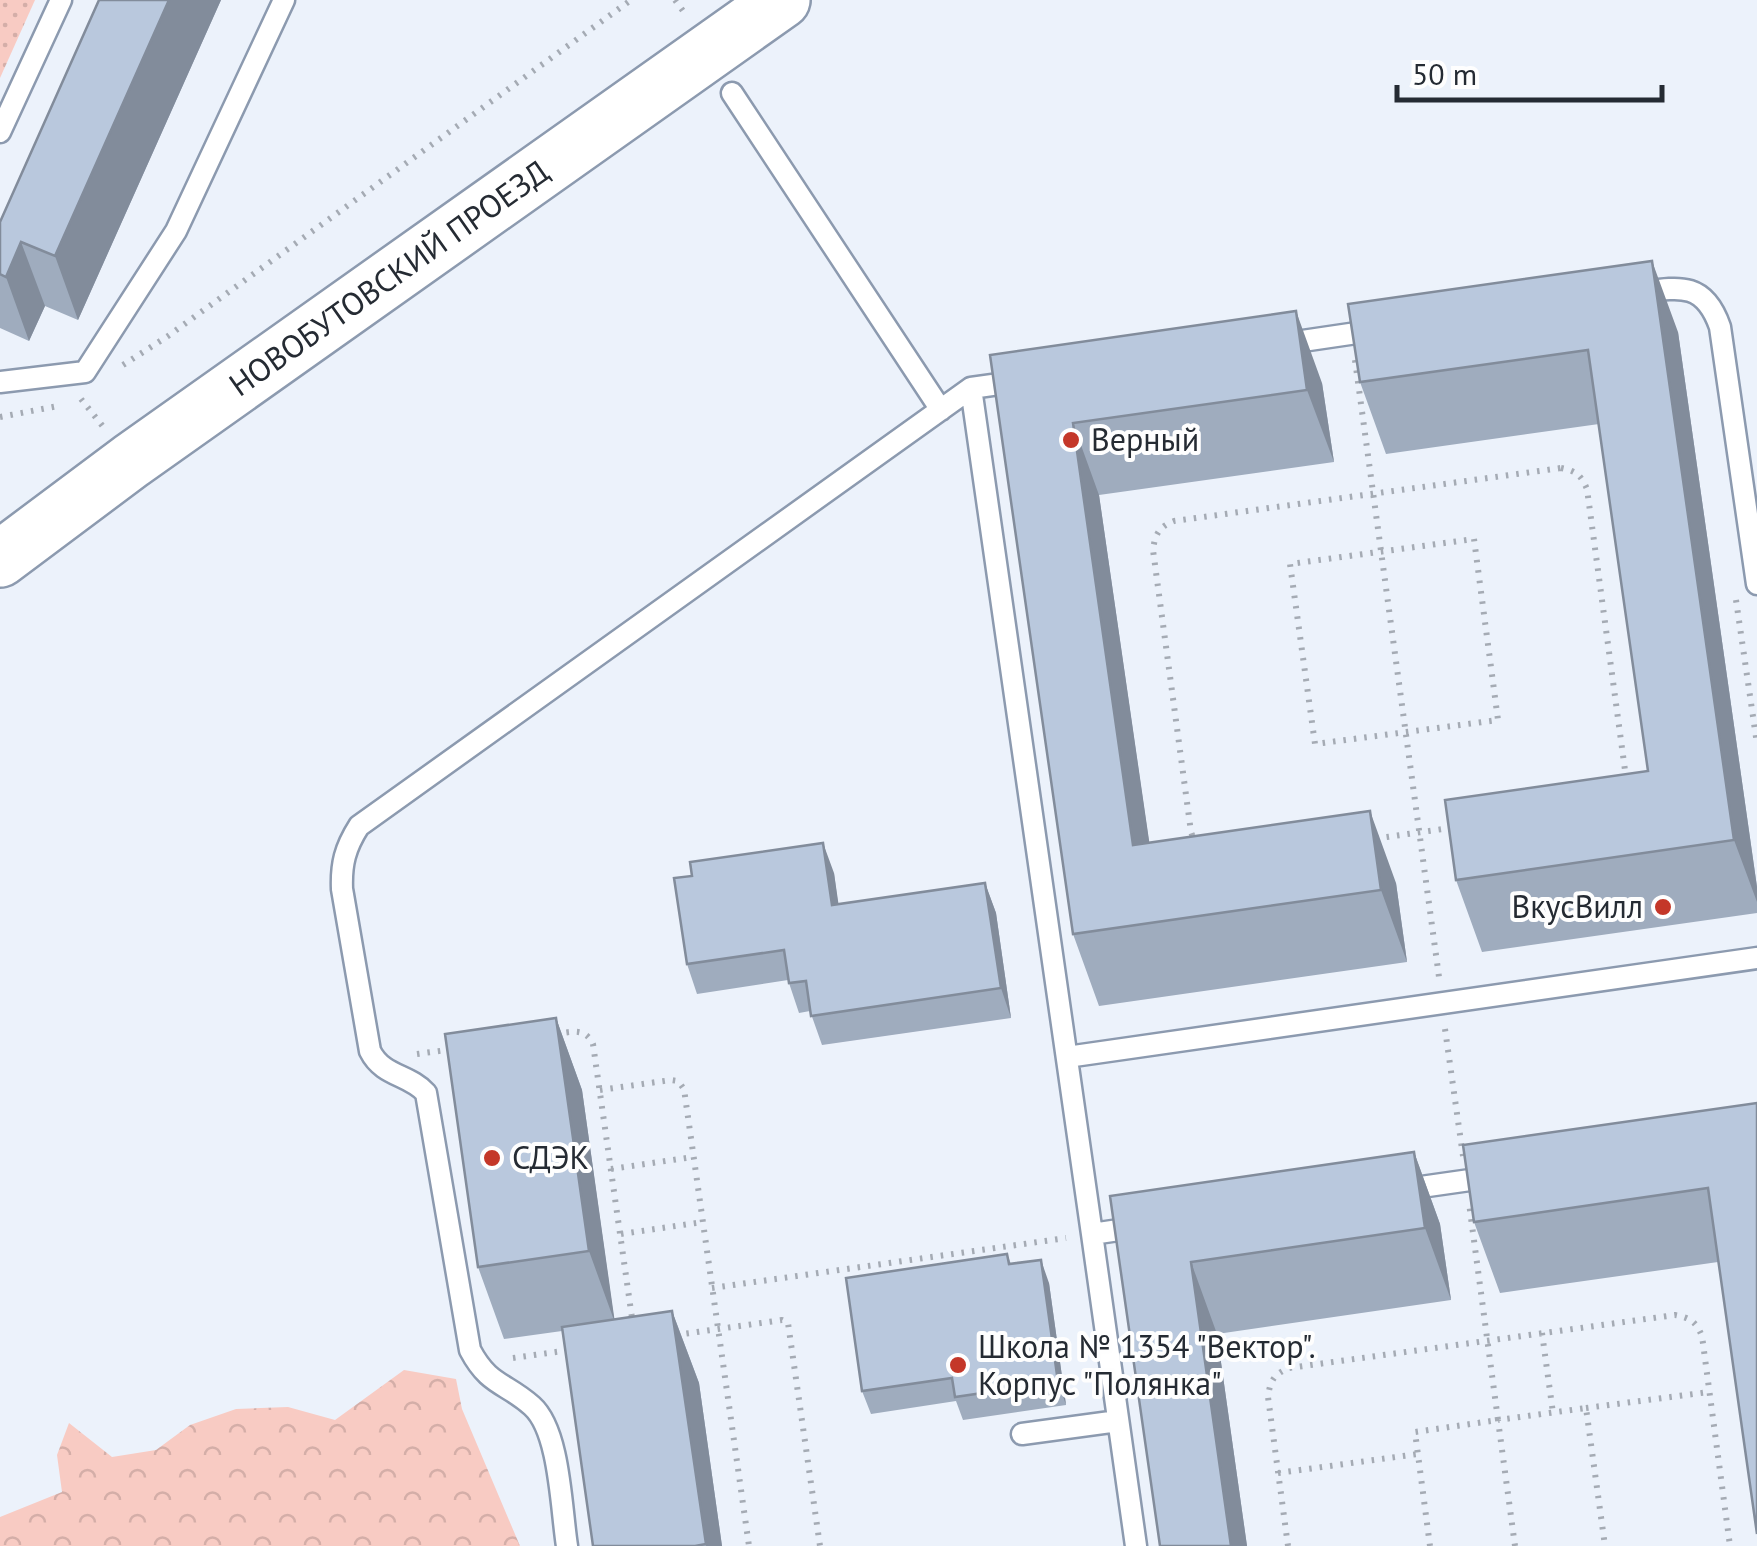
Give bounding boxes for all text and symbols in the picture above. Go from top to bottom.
scale bar [1397,40,1662,102]
text: 50 m [1412,54,1477,93]
street label: НОВОБУТОВСКИЙ ПРОЕЗД [220,150,557,405]
place label: Верный [1091,418,1199,460]
marker: Верный [1060,429,1082,451]
place label: ВкусВилл [1512,885,1643,927]
marker: ВкусВилл [1652,896,1674,918]
place label: СДЭК [512,1136,589,1178]
marker: СДЭК [481,1147,503,1169]
place label: Школа № 1354 "Вектор". Корпус "Полянка" [978,1325,1316,1404]
marker: Школа № 1354 "Вектор". Корпус "Полянка" [947,1354,969,1376]

